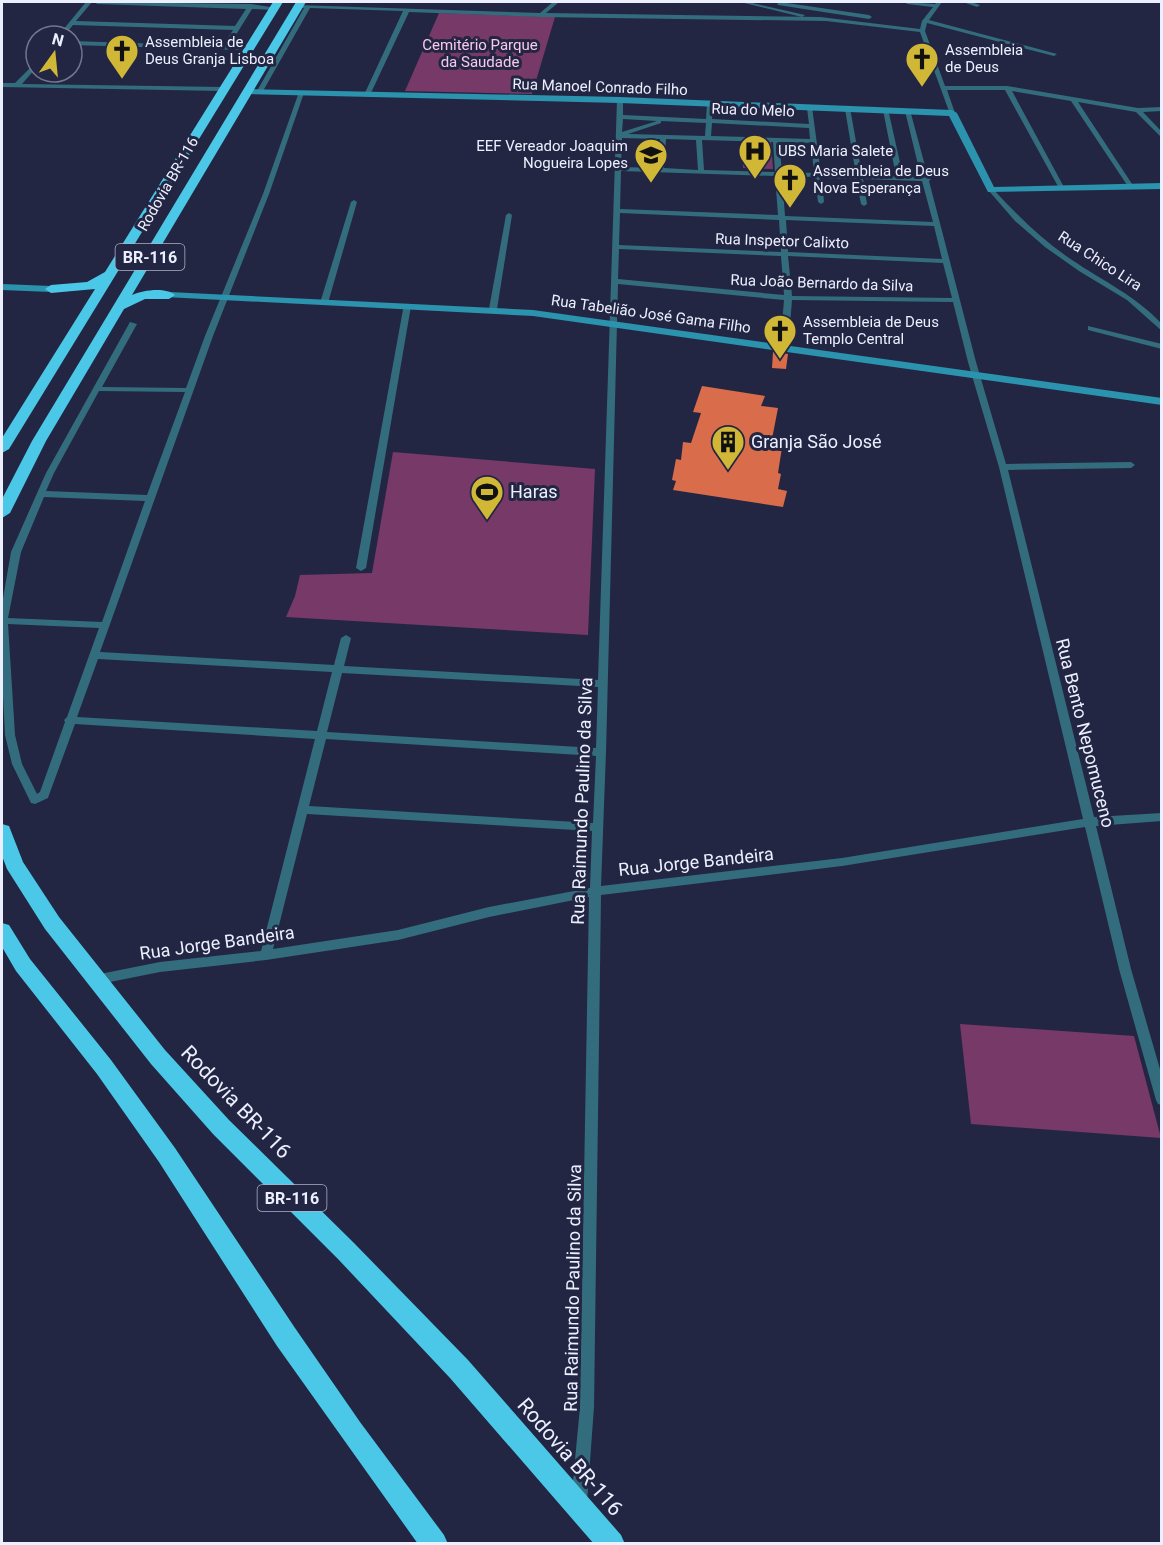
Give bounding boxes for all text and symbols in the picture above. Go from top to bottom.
north arrow [24,24,84,84]
text: N [50,29,66,51]
church icon: Assembleia de Deus Granja Lisboa [104,33,140,80]
place label: Assembleia de Deus Granja Lisboa [145,33,274,68]
park label: Cemitério Parque da Saudade [422,36,538,71]
church icon: Assembleia de Deus [904,41,940,88]
place label: Assembleia de Deus [945,41,1023,76]
street label: Rua Manoel Conrado Filho [512,75,688,99]
street label: Rua do Melo [711,100,795,120]
hospital icon: UBS Maria Salete [737,133,773,180]
street label: Rodovia BR-116 [134,134,202,234]
place label: EEF Vereador Joaquim Nogueira Lopes [476,137,628,172]
school or university icon: EEF Vereador Joaquim Nogueira Lopes [633,137,669,184]
place label: UBS Maria Salete [778,142,893,160]
church icon: Assembleia de Deus Nova Esperança [772,162,808,209]
place label: Assembleia de Deus Nova Esperança [813,162,949,197]
street label: Rua Chico Lira [1055,227,1145,295]
street label: Rua Inspetor Calixto [715,230,849,252]
road number: BR-116 [116,244,184,270]
street label: Rua João Bernardo da Silva [730,271,914,295]
street label: Rua Tabelião José Gama Filho [550,291,752,337]
church icon: Assembleia de Deus Templo Central [762,313,798,360]
place label: Assembleia de Deus Templo Central [803,313,939,348]
building icon: Granja São José [710,424,746,471]
place label: Granja São José [751,431,882,452]
sports icon: Haras [469,474,505,521]
place label: Haras [510,481,557,502]
street label: Rua Bento Nepomuceno [1052,636,1119,830]
street label: Rua Raimundo Paulino da Silva [567,677,596,925]
street label: Rua Jorge Bandeira [617,843,775,880]
street label: Rua Jorge Bandeira [138,921,296,964]
street label: Rodovia BR-116 [176,1041,296,1163]
street label: Rua Raimundo Paulino da Silva [560,1164,585,1412]
road number: BR-116 [258,1185,326,1211]
street label: Rodovia BR-116 [512,1393,628,1521]

